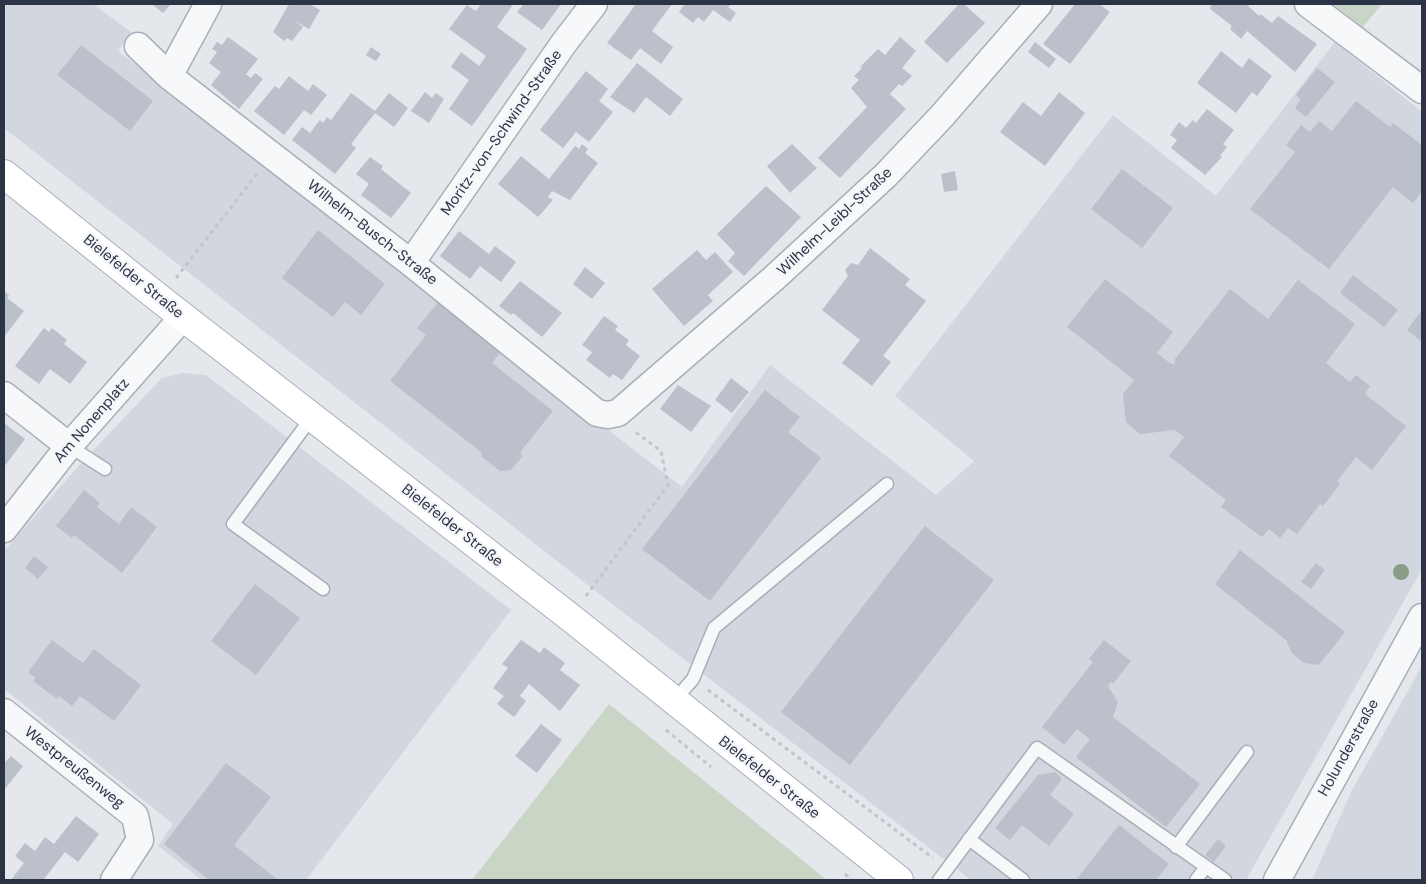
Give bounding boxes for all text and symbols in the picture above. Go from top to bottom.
street label: Moritz-von-Schwind-Straße [438,47,566,219]
street label: Wilhelm-Leibl-Straße [774,164,896,280]
street label: Wilhelm-Busch-Straße [303,177,441,289]
street label: Bielefelder Straße [79,231,187,323]
street label: Am Nonenplatz [51,375,133,467]
street label: Bielefelder Straße [398,481,506,571]
street label: Holunderstraße [1315,696,1383,800]
street label: Westpreußenweg [20,723,128,813]
street label: Bielefelder Straße [715,733,823,823]

